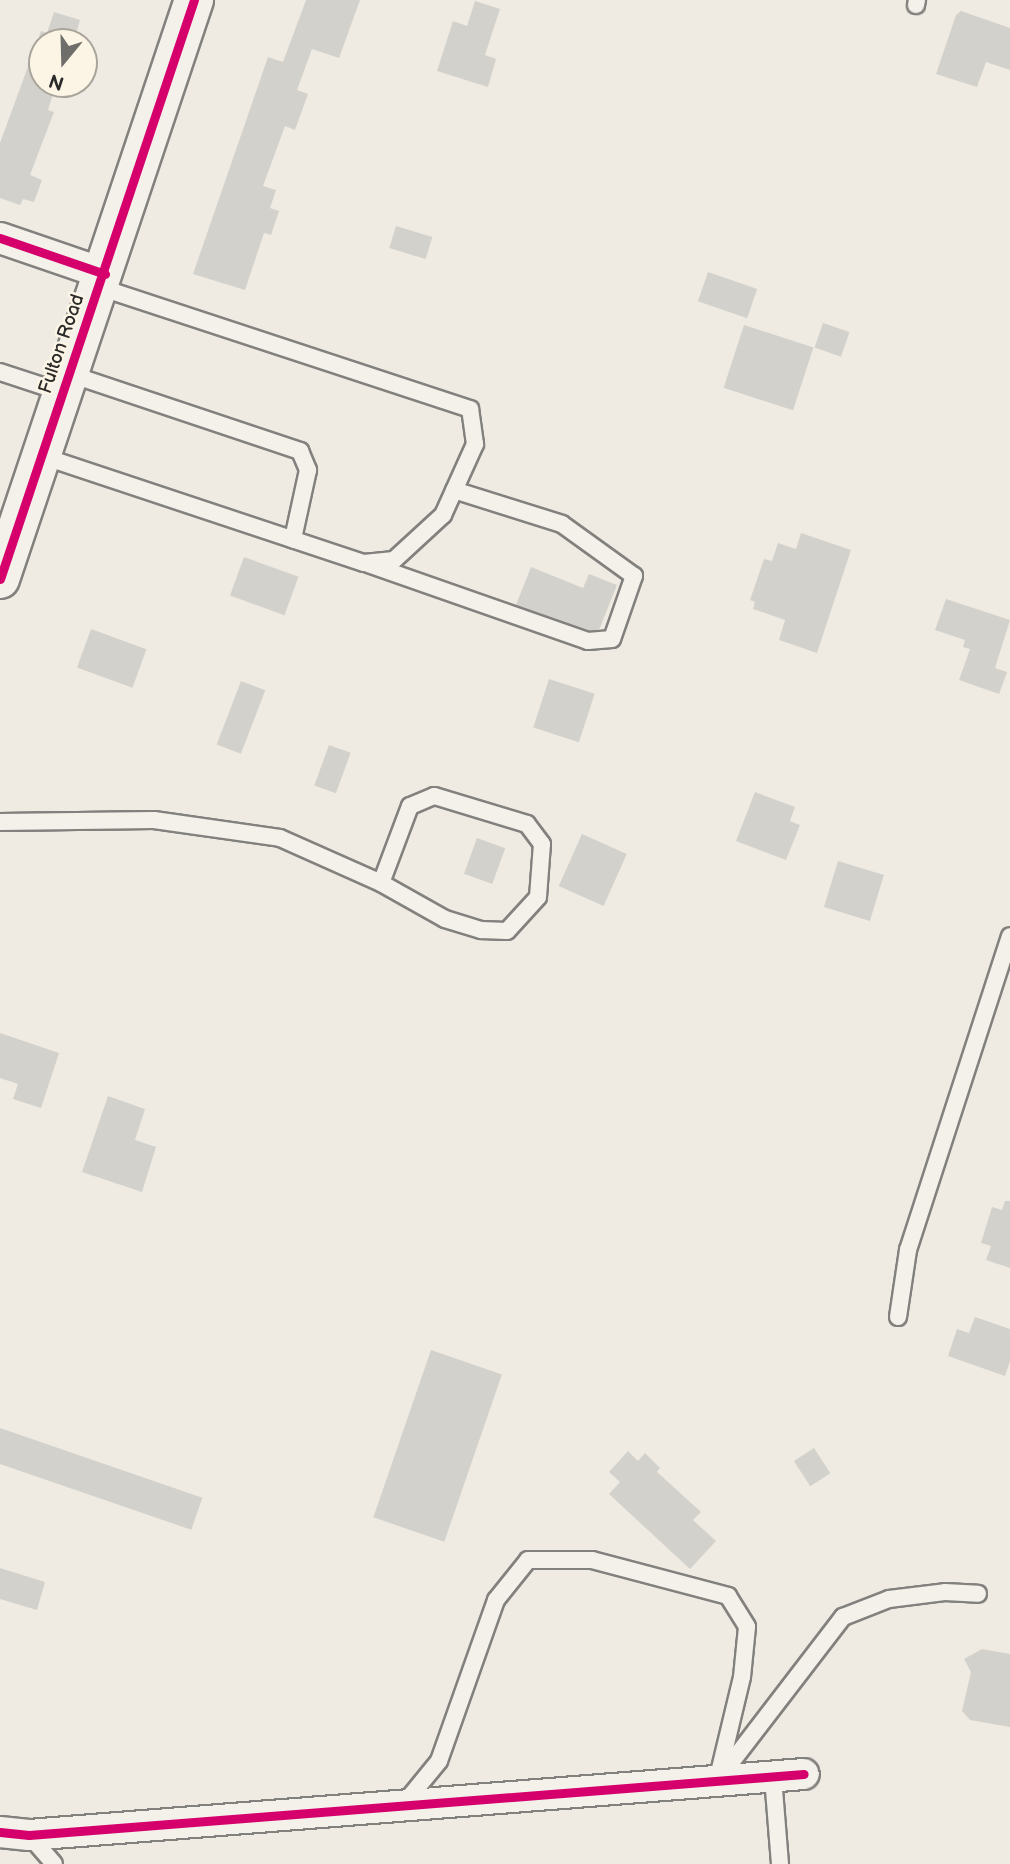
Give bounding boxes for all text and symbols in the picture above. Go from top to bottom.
north arrow [28,28,98,98]
text: N [46,68,67,95]
street label: Fulton Road [34,291,90,397]

